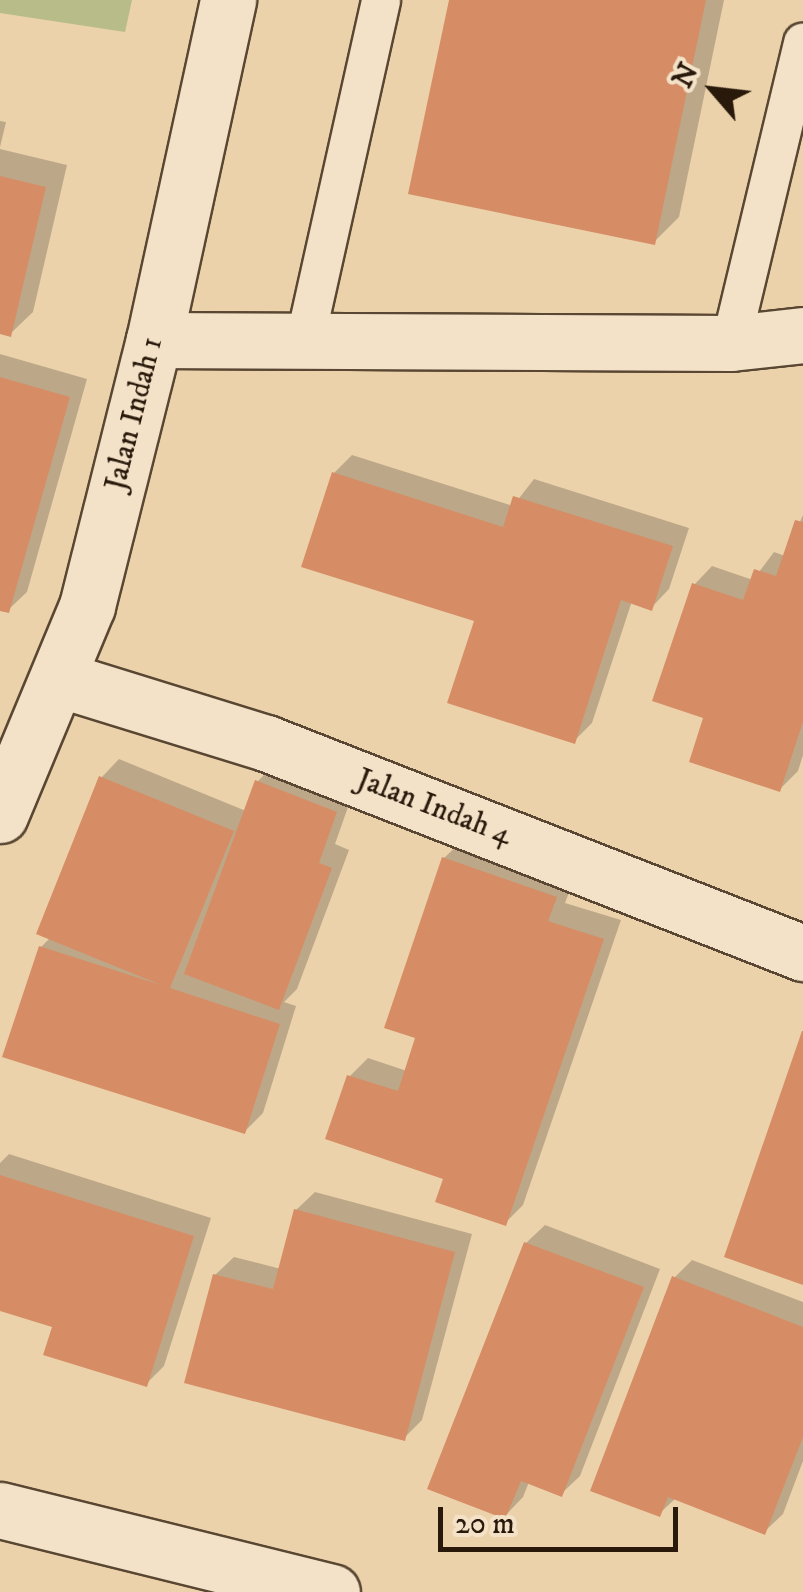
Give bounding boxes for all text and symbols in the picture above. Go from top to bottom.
north arrow [663,40,763,140]
text: N [665,57,707,94]
street label: Jalan Indah 1 [99,334,171,494]
street label: Jalan Indah 4 [351,762,517,854]
scale bar [443,1487,683,1549]
text: 20 m [455,1506,515,1543]

